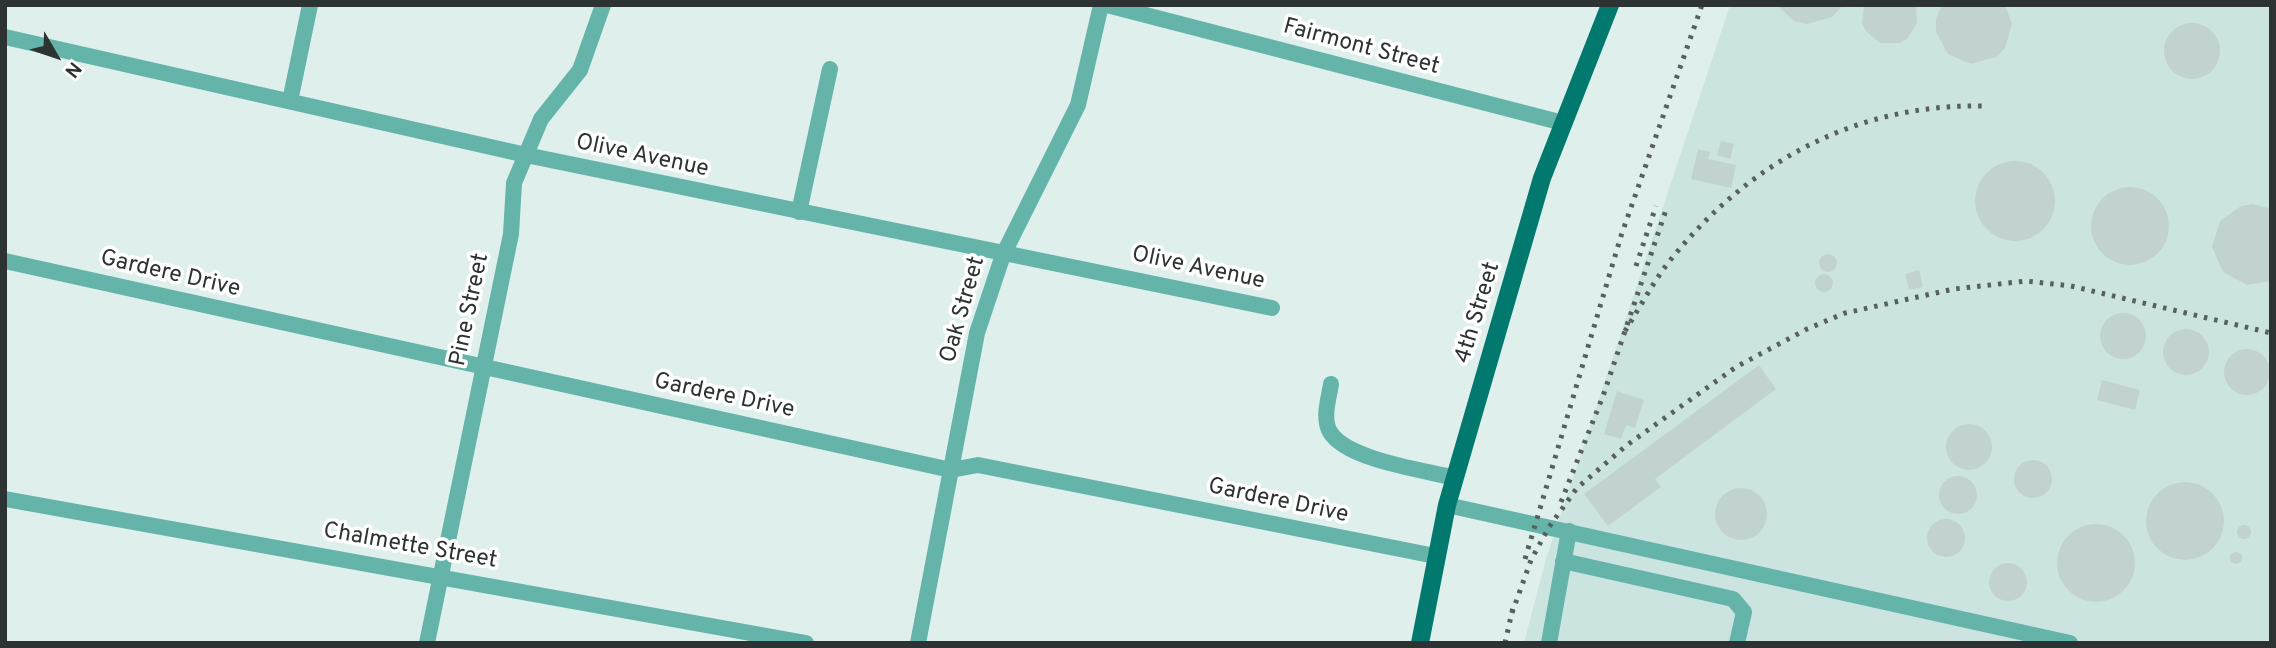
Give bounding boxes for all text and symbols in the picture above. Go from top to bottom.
street label: Fairmont Street [1280,14,1442,82]
north arrow [21,21,91,91]
text: N [59,56,86,82]
street label: Olive Avenue [573,129,711,185]
street label: Olive Avenue [1129,241,1267,297]
street label: Gardere Drive [97,245,243,305]
street label: Pine Street [446,251,496,369]
street label: Oak Street [936,254,992,366]
street label: 4th Street [1451,259,1507,367]
street label: Gardere Drive [651,369,797,425]
street label: Gardere Drive [1205,474,1351,530]
street label: Chalmette Street [321,518,499,576]

